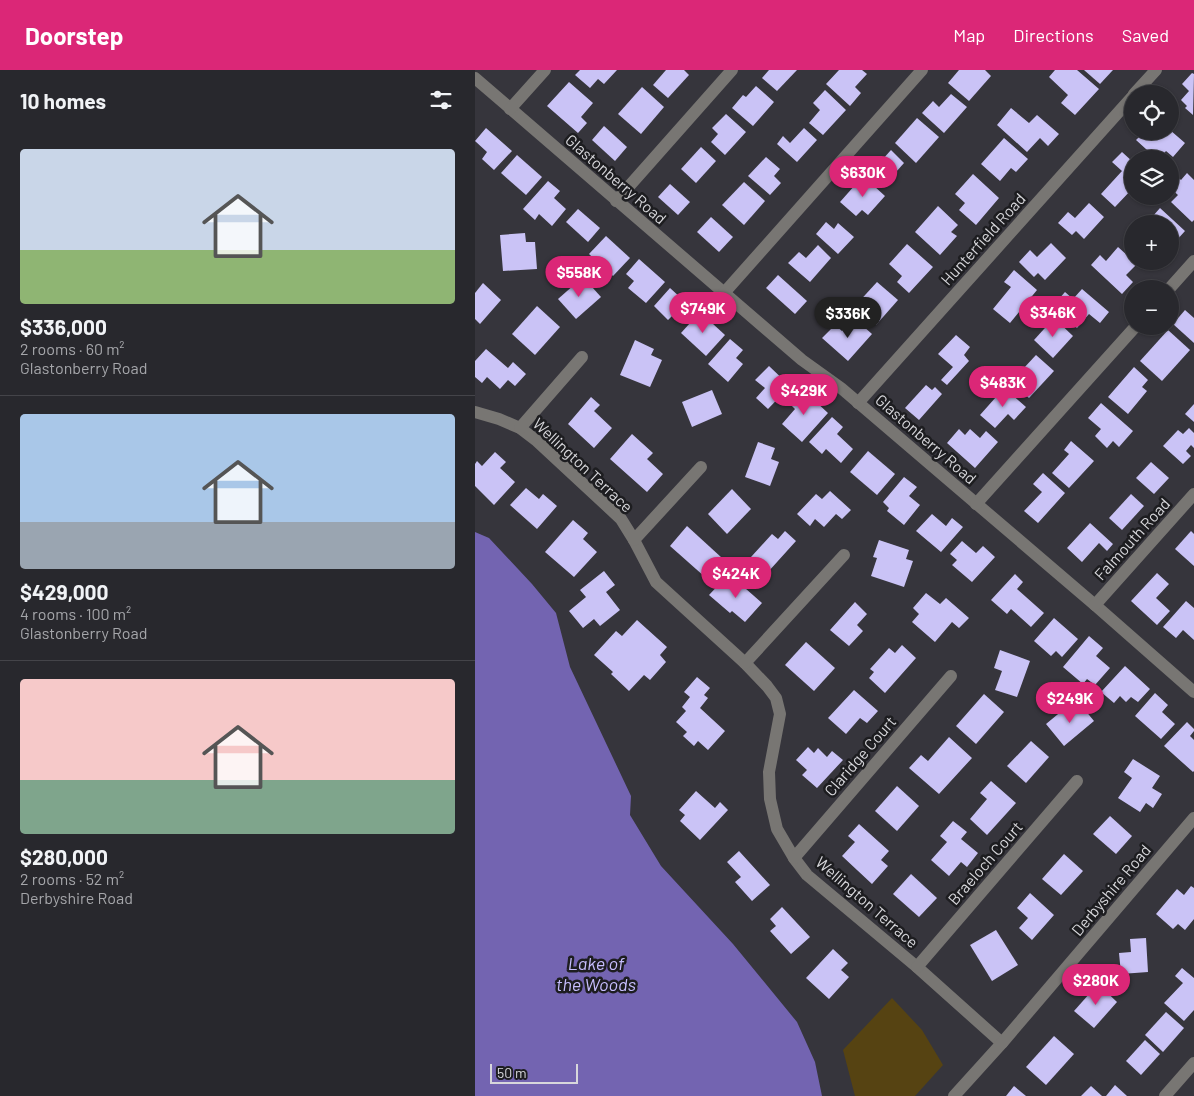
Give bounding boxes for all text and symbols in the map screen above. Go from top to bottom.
text: Doorstep [25,21,123,50]
text: Map [953,24,985,46]
text: Directions [1013,24,1094,46]
text: Saved [1122,24,1169,46]
map controls [1124,85,1179,335]
button: locate [1124,85,1179,140]
icon: filters [427,86,455,114]
text: 10 homes [20,88,106,113]
street label: Glastonberry Road [562,130,671,228]
button: layers [1124,150,1179,205]
pin: $630K [828,156,898,198]
text: $630K [840,162,886,181]
icon: home [193,181,283,271]
street label: Hunterfield Road [936,189,1029,288]
button: + [1124,215,1179,270]
pin: $558K [544,256,614,298]
text: $558K [556,262,602,281]
button: − [1124,280,1179,335]
pin: $749K [668,292,738,334]
pin: $336K [813,296,883,339]
pin: $346K [1018,296,1088,338]
text: $749K [680,298,726,317]
text: $346K [1030,302,1076,321]
text: $336K [825,303,871,322]
text: $336,000 [20,314,107,339]
text: 2 rooms · 60 m² [20,339,125,358]
text: Glastonberry Road [20,358,147,377]
pin: $483K [968,366,1038,408]
text: $483K [980,372,1026,391]
pin: $429K [769,374,839,416]
text: $429K [781,380,827,399]
street label: Glastonberry Road [872,390,981,488]
street label: Wellington Terrace [529,413,637,516]
icon: home [193,447,283,537]
street label: Falmouth Road [1090,494,1173,584]
pin: $424K [701,556,771,599]
text: $424K [712,563,760,582]
text: $429,000 [20,579,109,604]
text: 4 rooms · 100 m² [20,604,131,623]
text: Glastonberry Road [20,623,147,642]
pin: $249K [1035,682,1105,724]
text: $249K [1047,688,1093,707]
icon: home [193,712,283,802]
street label: Claridge Court [820,712,899,799]
street label: Braeloch Court [943,817,1026,908]
street label: Derbyshire Road [1067,840,1154,939]
text: $280,000 [20,844,108,869]
street label: Wellington Terrace [812,852,922,951]
text: 2 rooms · 52 m² [20,869,124,888]
text: Derbyshire Road [20,888,133,907]
water label: Lake of the Woods [556,952,636,995]
pin: $280K [1061,964,1131,1006]
text: $280K [1073,970,1119,989]
scale bar [490,1061,577,1084]
text: 50 m [497,1064,526,1081]

